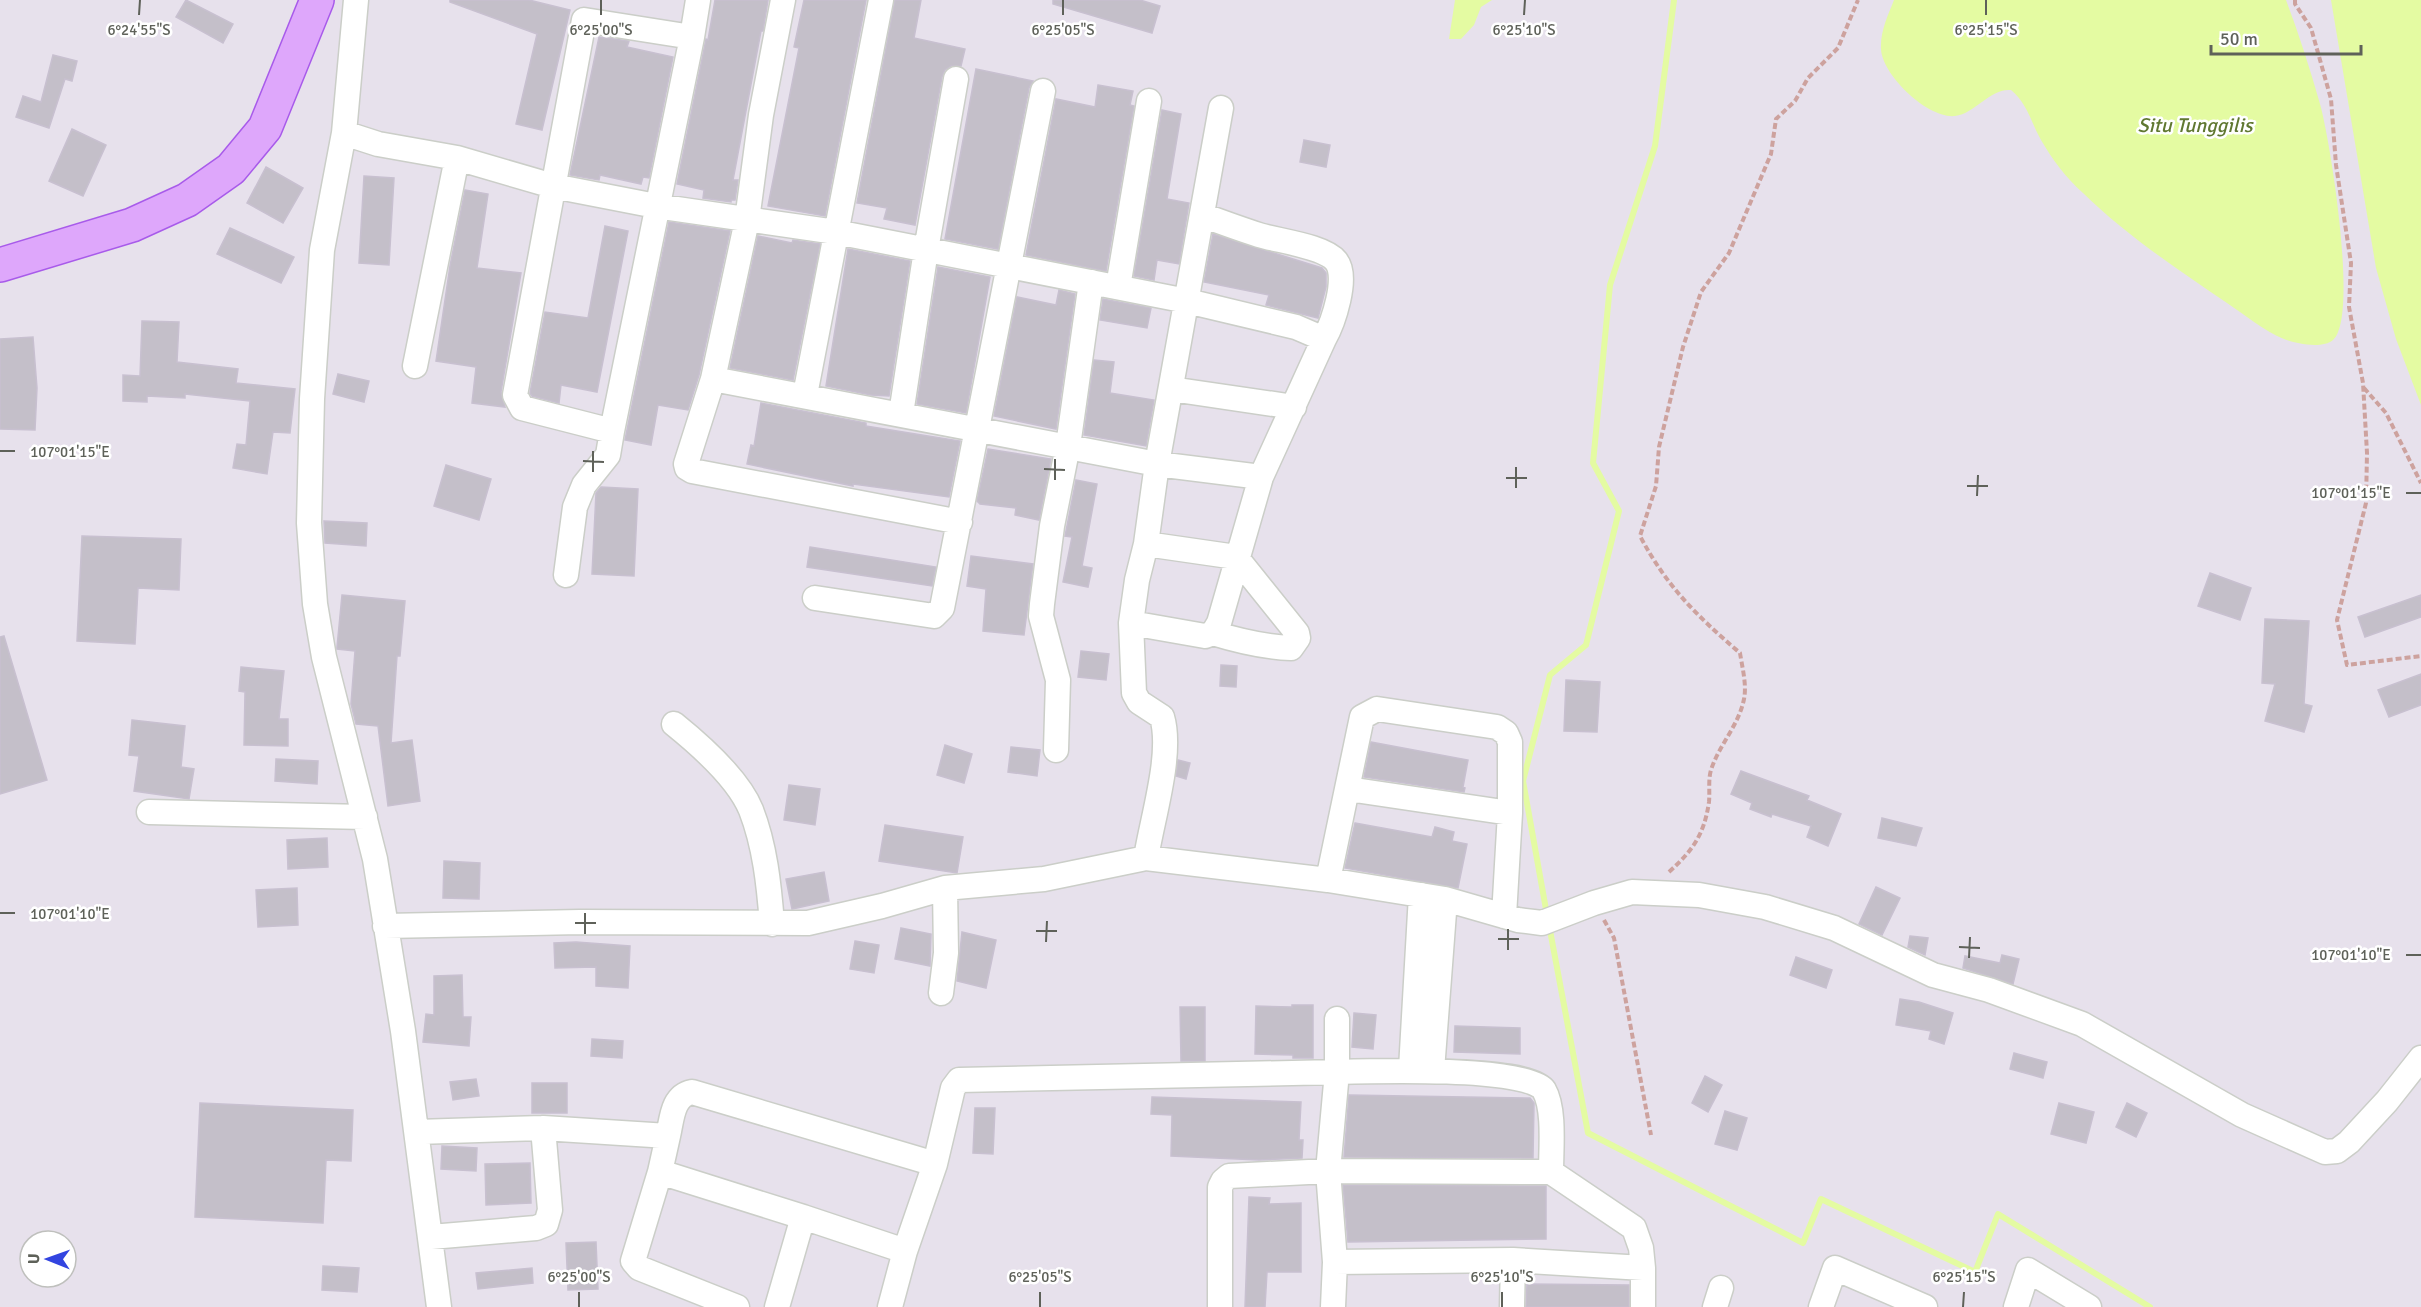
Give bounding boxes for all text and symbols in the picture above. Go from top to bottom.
scale bar [2211,18,2361,56]
text: 6°24'55"S [107,21,171,39]
text: 6°25'00"S [569,21,633,39]
text: 6°25'05"S [1031,21,1095,39]
text: 6°25'10"S [1492,21,1556,39]
text: 6°25'15"S [1954,21,2018,39]
text: 50 m [2220,28,2258,50]
water label: Situ Tunggilis [2137,113,2255,138]
text: 107°01'15"E [30,443,110,461]
text: 107°01'15"E [2311,484,2391,502]
text: 107°01'10"E [30,905,110,923]
text: 107°01'10"E [2311,946,2391,964]
north arrow [18,1229,78,1289]
text: U [24,1253,44,1264]
text: 6°25'00"S [547,1268,611,1286]
text: 6°25'05"S [1008,1268,1072,1286]
text: 6°25'10"S [1470,1268,1534,1286]
text: 6°25'15"S [1932,1268,1996,1286]

